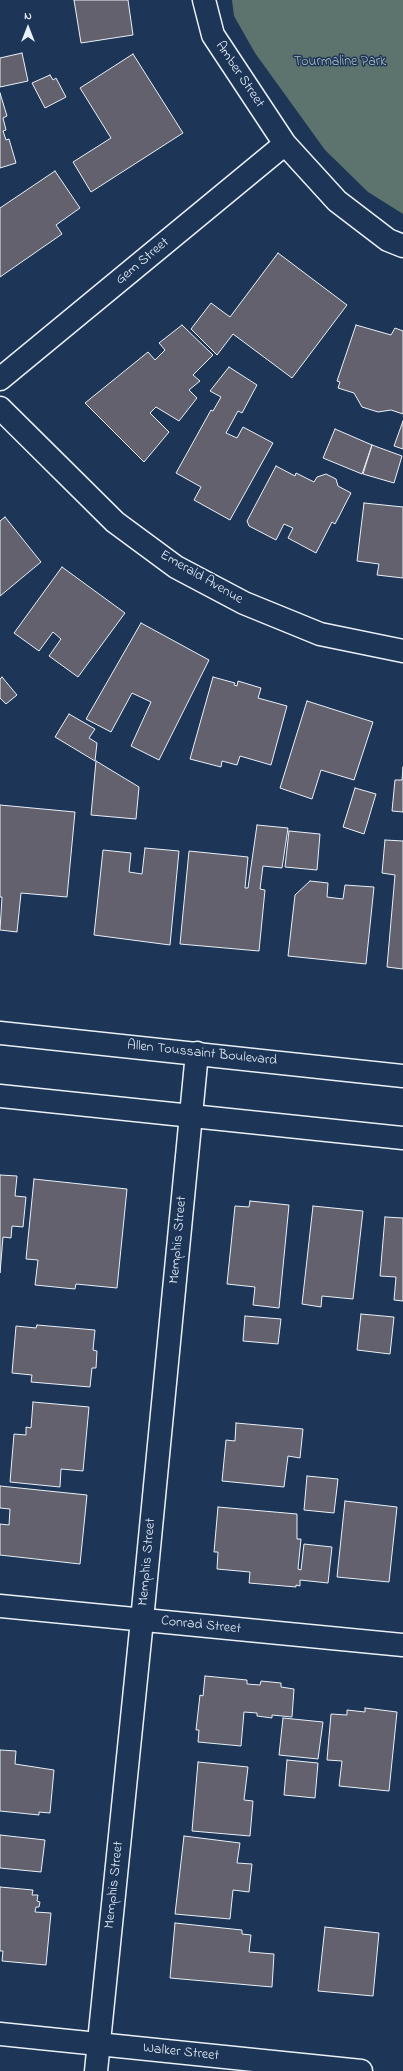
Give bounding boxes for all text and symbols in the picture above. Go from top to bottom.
north arrow [8,8,48,48]
text: N [24,8,32,24]
street label: Amber Street [211,39,267,111]
park label: Tourmaline Park [294,55,386,71]
street label: Gem Street [113,235,173,289]
street label: Emerald Avenue [156,547,246,609]
street label: Allen Toussaint Boulevard [126,1038,278,1070]
street label: Memphis Street [167,1195,191,1285]
street label: Memphis Street [136,1517,160,1607]
street label: Conrad Street [160,1613,242,1639]
street label: Memphis Street [102,1840,128,1930]
street label: Walker Street [142,2041,220,2065]

